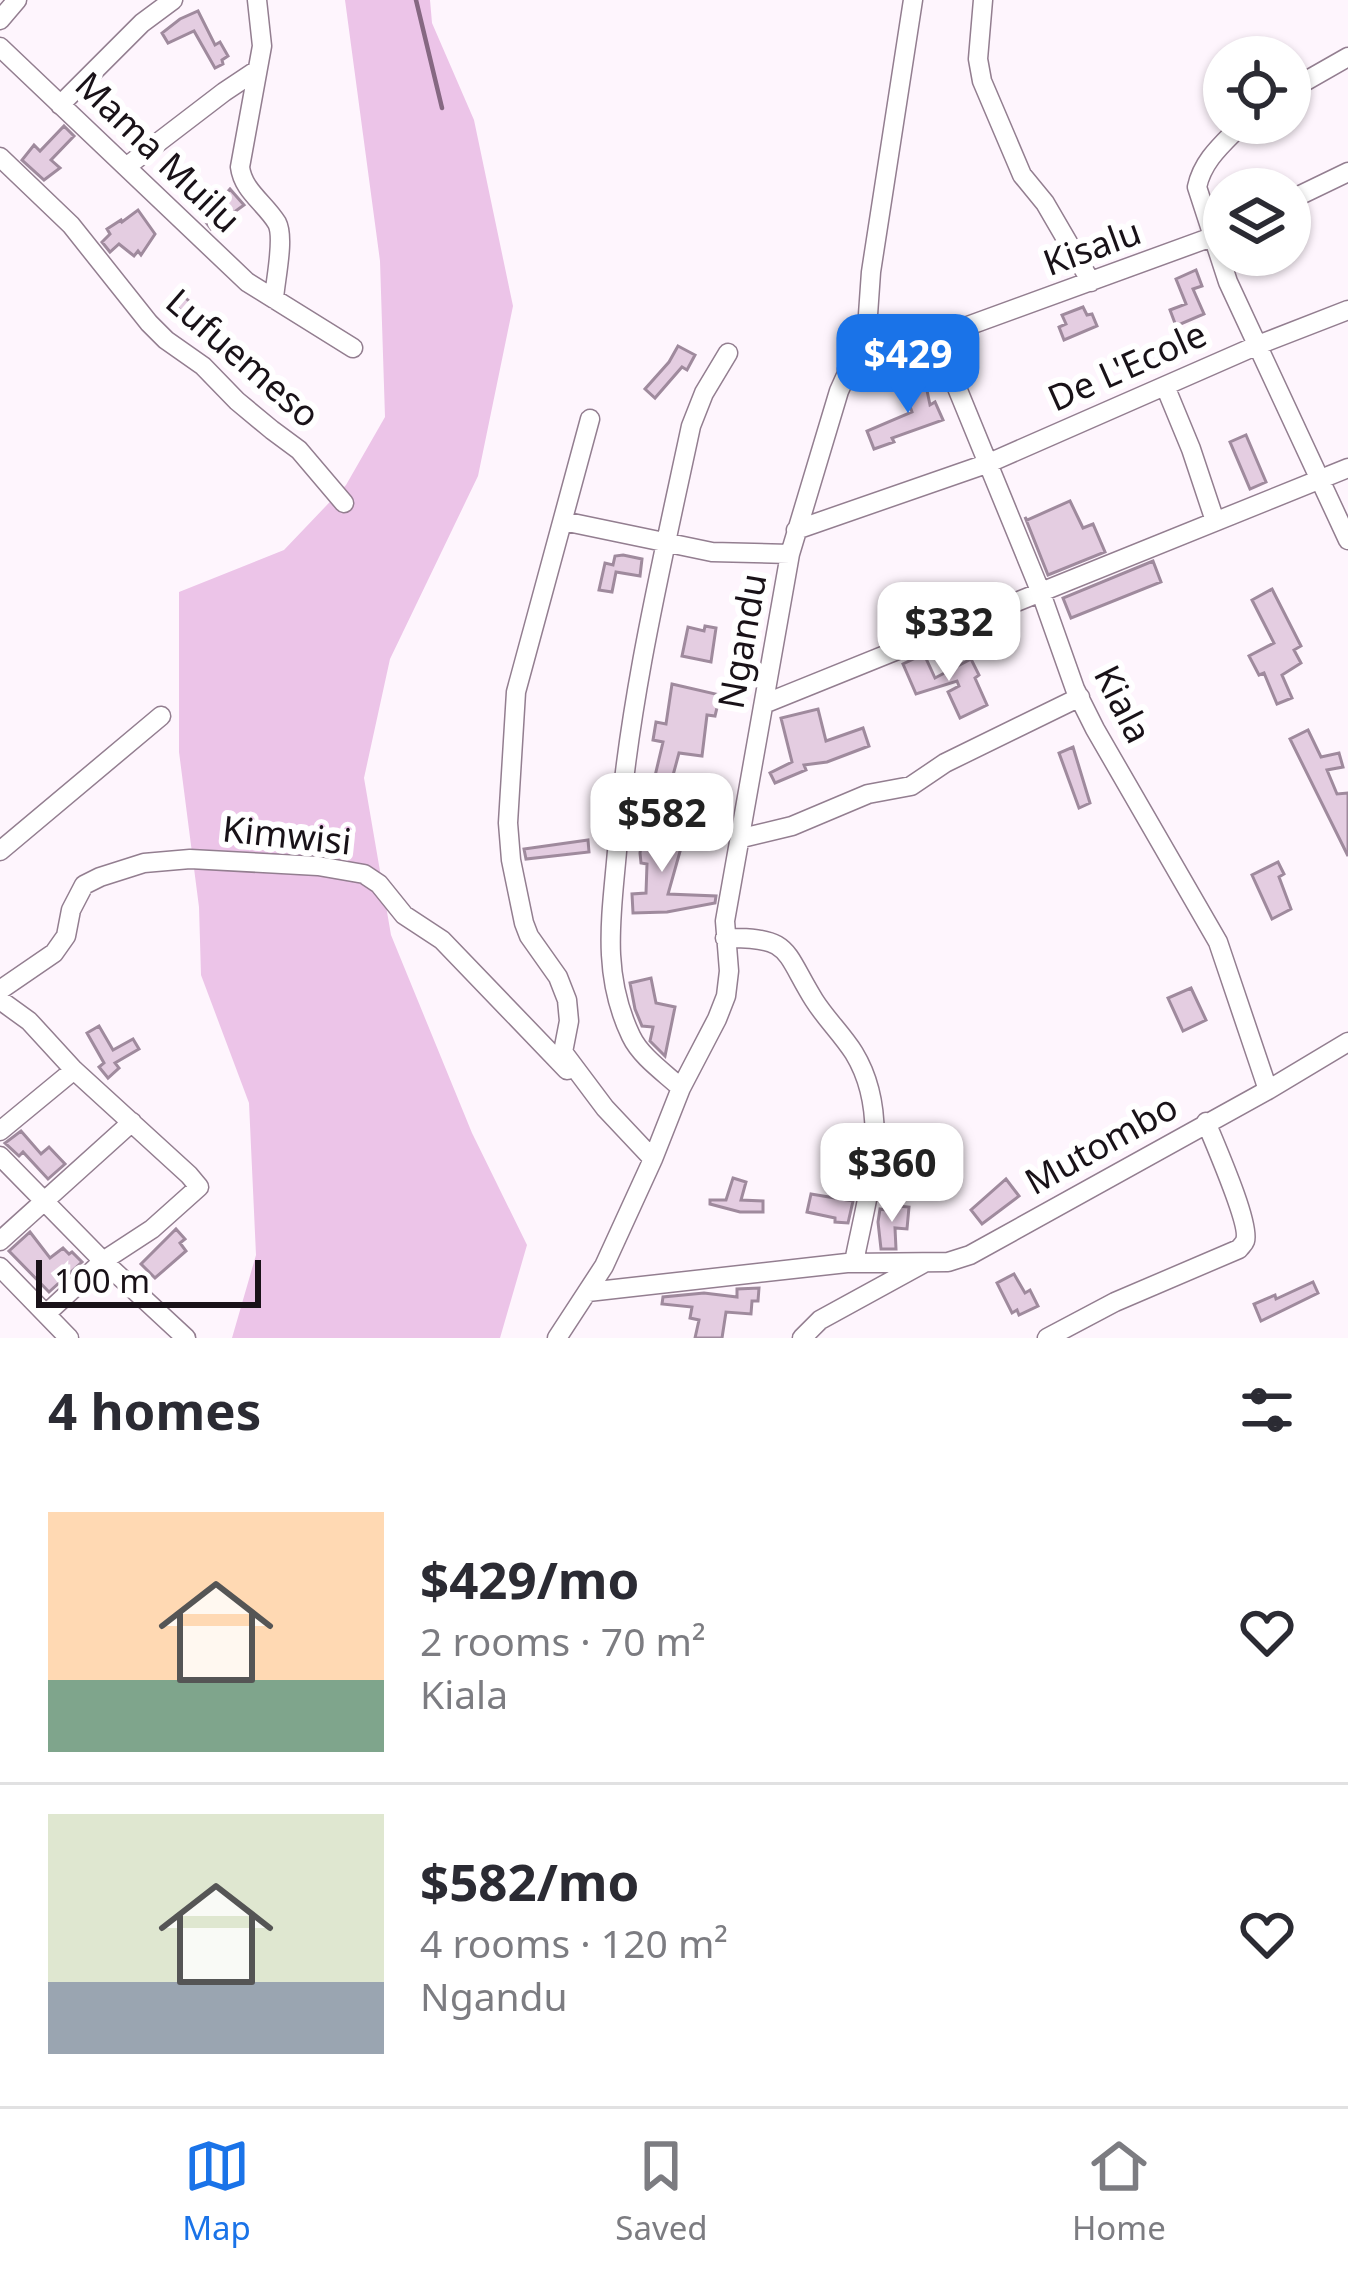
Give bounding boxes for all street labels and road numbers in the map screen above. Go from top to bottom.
street label: Mama Muilu [65,60,252,243]
street label: Kisalu [1036,206,1147,287]
street label: Lufuemeso [156,277,331,438]
street label: De L'Ecole [1040,309,1214,422]
street label: Ngandu [706,570,777,712]
street label: Kiala [1083,656,1164,751]
street label: Kimwisi [220,803,354,866]
street label: Mutombo [1016,1082,1186,1206]

